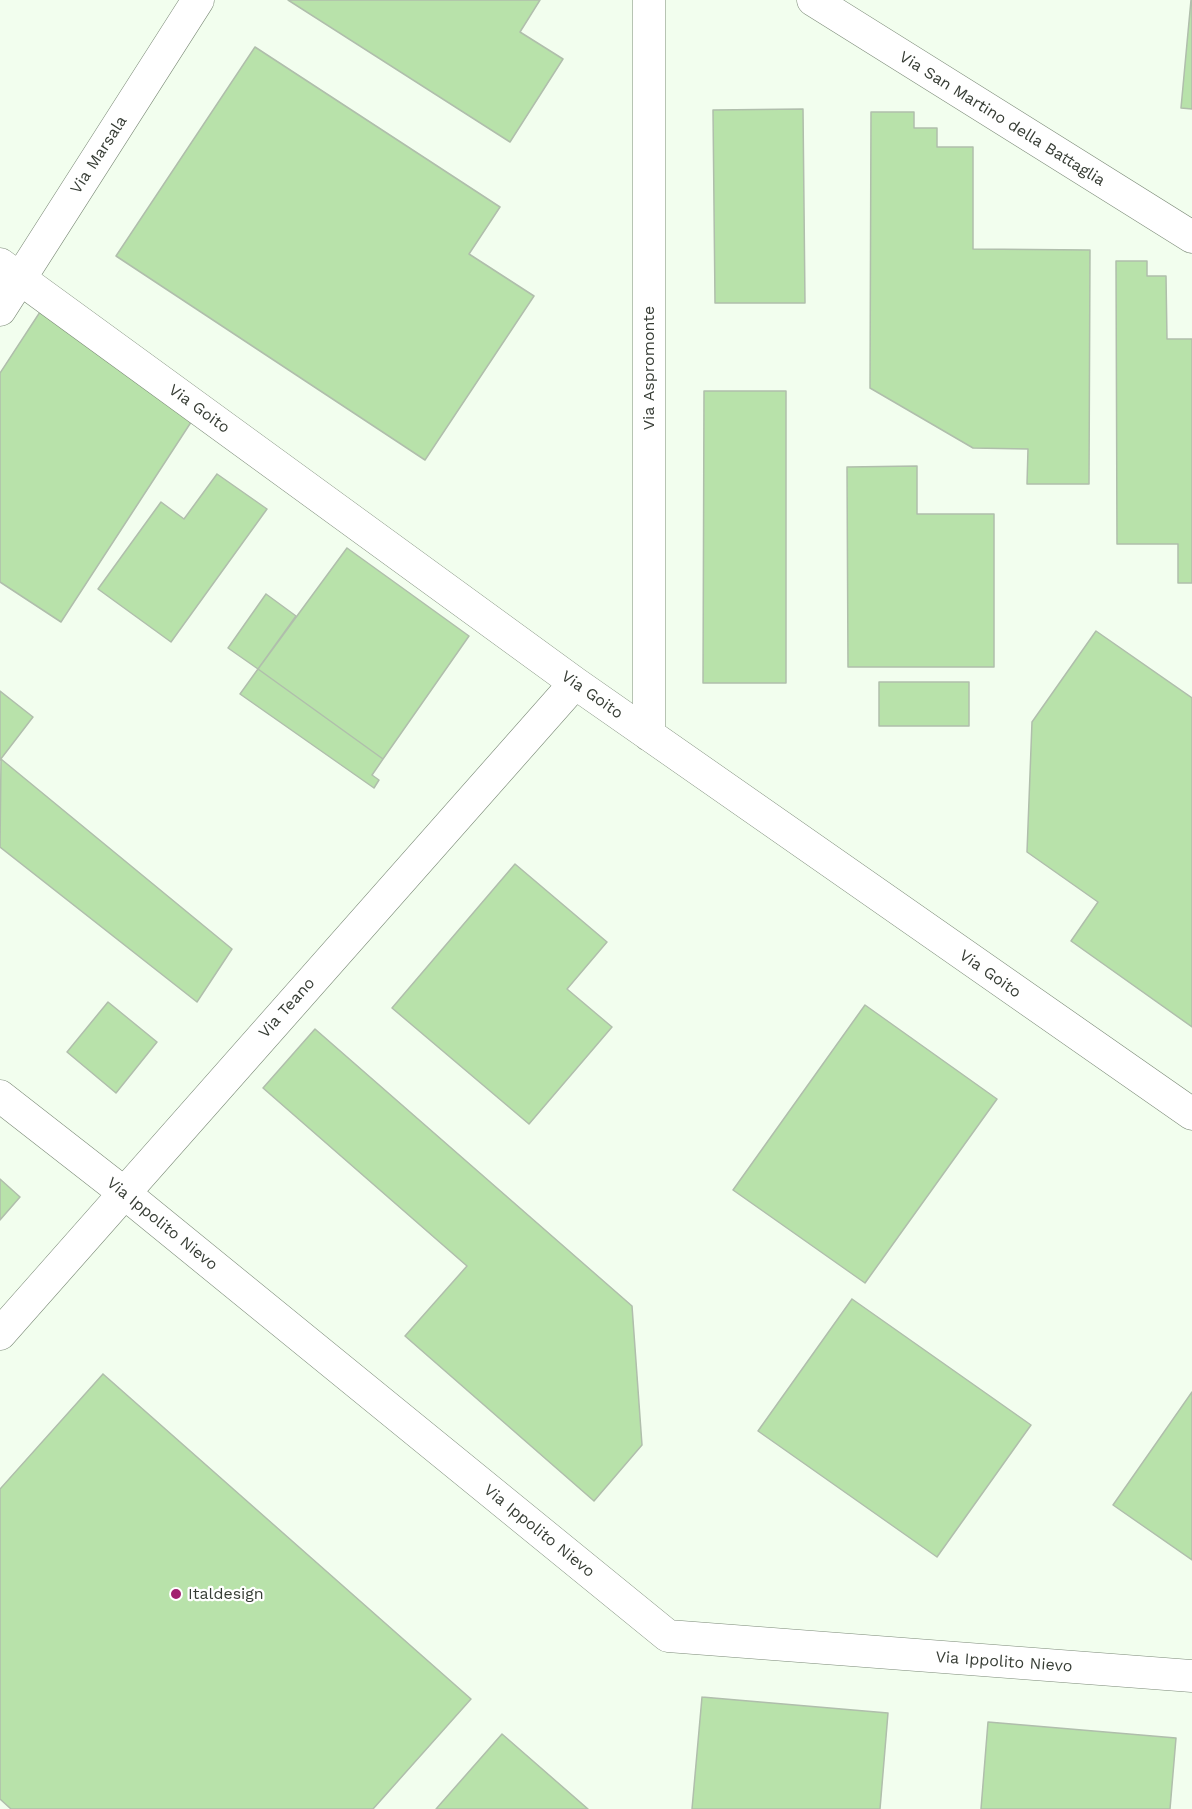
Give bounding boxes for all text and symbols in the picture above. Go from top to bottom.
street label: Via San Martino della Battaglia [896,47,1108,191]
street label: Via Marsala [67,112,131,198]
street label: Via Aspromonte [639,306,659,430]
street label: Via Goito [165,380,233,438]
street label: Via Goito [557,667,627,723]
street label: Via Goito [955,946,1025,1002]
street label: Via Teano [255,974,319,1042]
street label: Via Ippolito Nievo [103,1173,221,1275]
street label: Via Ippolito Nievo [480,1480,598,1582]
place label: Italdesign [188,1584,264,1604]
marker: Italdesign [169,1587,183,1601]
street label: Via Ippolito Nievo [935,1648,1073,1676]

